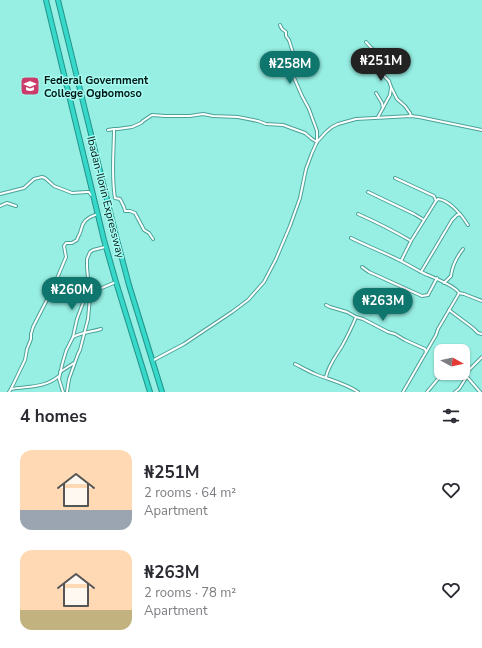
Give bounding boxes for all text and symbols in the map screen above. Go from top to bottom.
pin: ₦251M [353,48,409,82]
pin: ₦258M [262,51,318,85]
text: ₦251M [360,52,402,70]
text: ₦258M [269,55,311,73]
place label: Federal Government College Ogbomoso [44,73,149,101]
school or university icon: Federal Government College Ogbomoso [19,75,41,97]
street label: Ibadan-Ilorin Expressway [83,135,128,260]
pin: ₦260M [44,277,100,311]
text: ₦260M [51,281,93,299]
pin: ₦263M [355,288,411,322]
text: ₦263M [362,292,404,310]
north arrow [434,344,470,380]
map controls [434,344,470,380]
text: 4 homes [20,405,87,428]
icon: filters [440,405,462,427]
text: ₦251M [144,461,200,484]
icon: home [52,466,100,514]
icon: heart [440,479,462,501]
text: 2 rooms · 64 m² [144,484,236,502]
text: Apartment [144,502,207,520]
text: ₦263M [144,561,200,584]
icon: home [52,566,100,614]
icon: heart [440,579,462,601]
text: 2 rooms · 78 m² [144,584,236,602]
text: Apartment [144,602,207,620]

